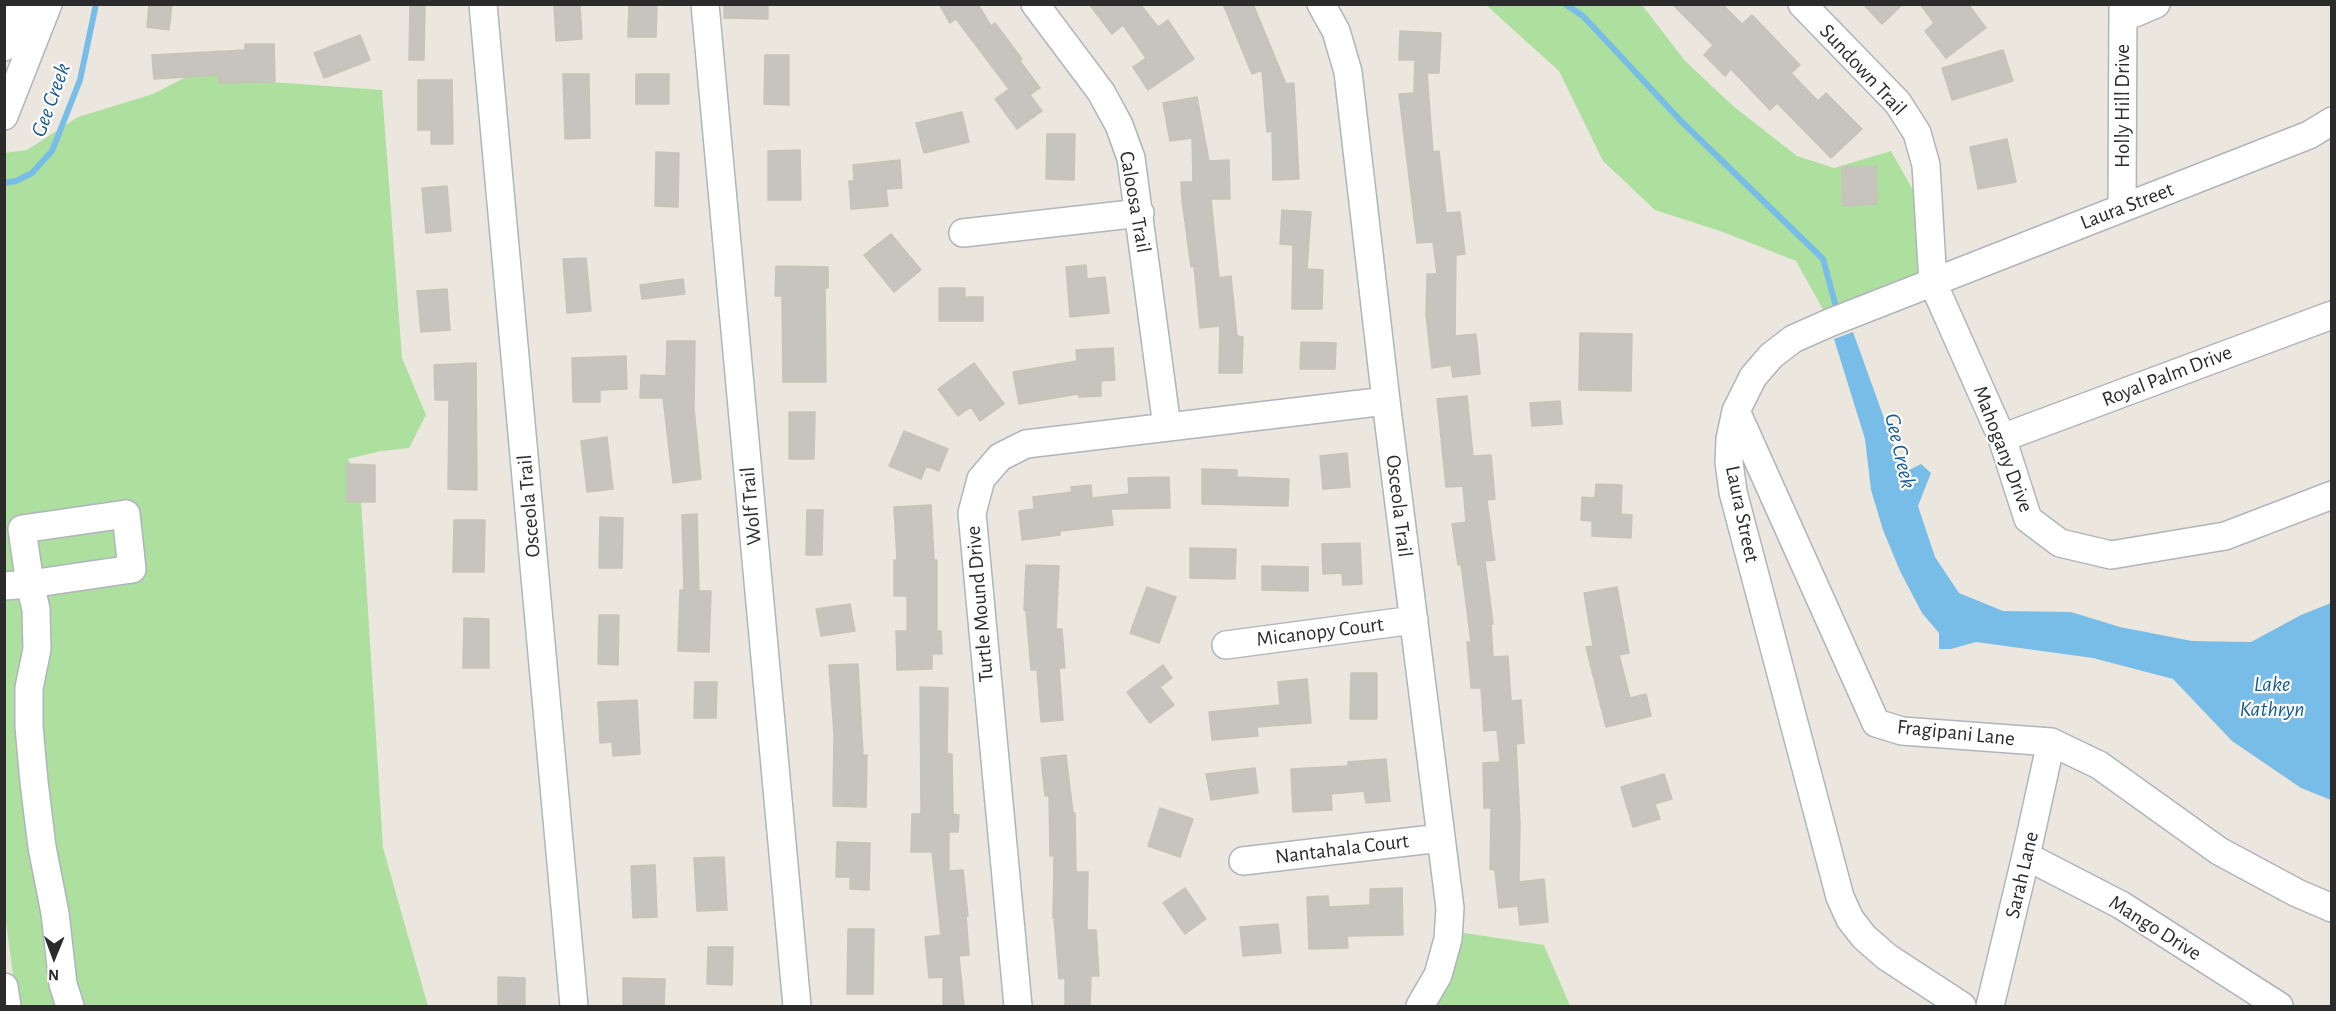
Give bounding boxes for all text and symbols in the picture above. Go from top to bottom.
street label: Sundown Trail [1814,19,1912,121]
street label: Holly Hill Drive [2110,44,2136,168]
water label: Gee Creek [26,60,76,140]
street label: Caloosa Trail [1114,149,1156,255]
street label: Laura Street [2077,177,2177,235]
street label: Royal Palm Drive [2098,340,2236,412]
street label: Mahogany Drive [1967,382,2039,516]
water label: Gee Creek [1879,411,1921,491]
street label: Osceola Trail [1380,453,1418,559]
street label: Osceola Trail [512,454,546,558]
street label: Laura Street [1719,463,1765,565]
street label: Wolf Trail [735,466,767,546]
street label: Turtle Mound Drive [961,525,999,683]
street label: Micanopy Court [1255,612,1385,652]
water label: Lake Kathryn [2240,671,2304,722]
street label: Fragipani Lane [1896,714,2016,752]
street label: Nantahala Court [1274,828,1410,870]
street label: Sarah Lane [2000,829,2044,921]
street label: Mango Drive [2104,890,2206,966]
north arrow [24,927,84,987]
text: N [48,967,59,983]

